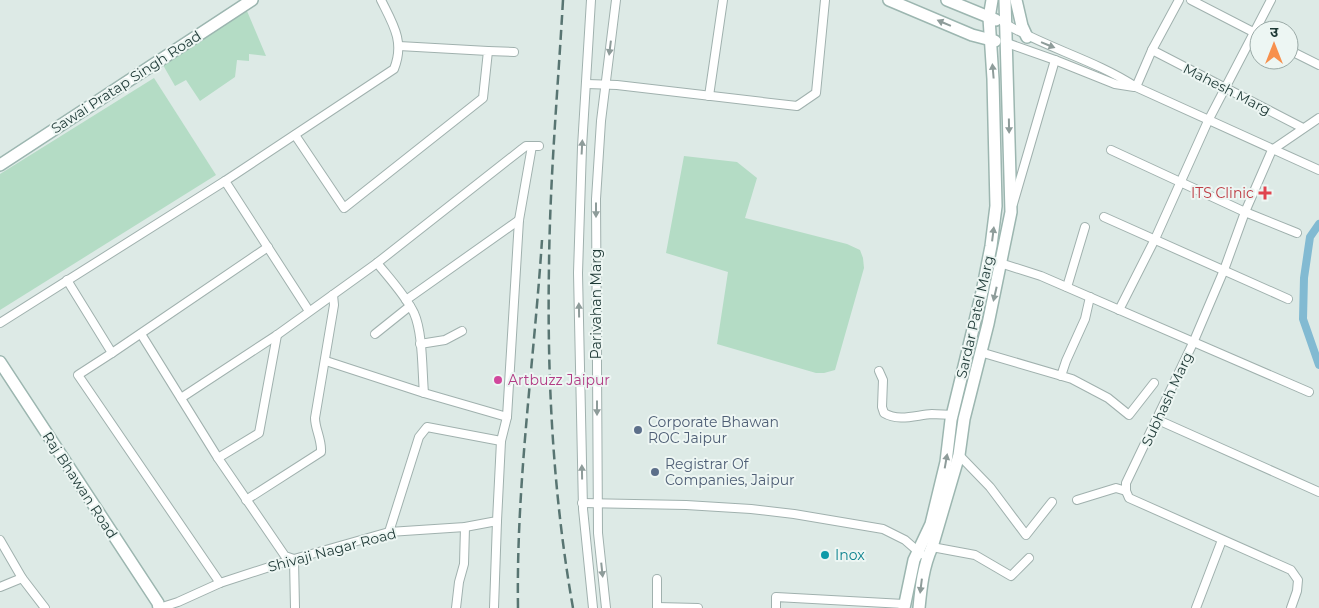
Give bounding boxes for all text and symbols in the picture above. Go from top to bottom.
one-way arrow [937,19,951,27]
north arrow [1249,20,1299,70]
text: उ [1270,23,1279,41]
street label: Sawai Pratap Singh Road [48,27,204,137]
one-way arrow [606,41,614,57]
one-way arrow [1041,42,1055,50]
street label: Mahesh Marg [1180,59,1274,119]
one-way arrow [988,63,996,79]
one-way arrow [1005,119,1013,135]
one-way arrow [579,139,587,155]
place label: ITS Clinic [1191,184,1254,202]
marker: ITS Clinic [1258,186,1272,200]
one-way arrow [592,202,600,218]
one-way arrow [989,225,997,241]
street label: Parivahan Marg [587,249,605,359]
street label: Sardar Patel Marg [952,254,998,380]
one-way arrow [990,287,998,303]
one-way arrow [575,302,583,318]
street label: Subhash Marg [1137,349,1197,449]
place label: Artbuzz Jaipur [508,371,610,389]
marker: Artbuzz Jaipur [492,374,504,386]
one-way arrow [593,400,601,416]
place label: Corporate Bhawan ROC Jaipur [648,413,779,447]
marker: Corporate Bhawan ROC Jaipur [632,424,644,436]
street label: Raj Bhawan Road [39,428,121,542]
one-way arrow [942,453,950,469]
place label: Registrar Of Companies, Jaipur [665,455,795,489]
one-way arrow [578,464,586,480]
marker: Registrar Of Companies, Jaipur [649,466,661,478]
street label: Shivaji Nagar Road [266,524,398,576]
place label: Inox [835,546,865,564]
marker: Inox [819,549,831,561]
one-way arrow [598,562,606,578]
one-way arrow [917,578,925,594]

